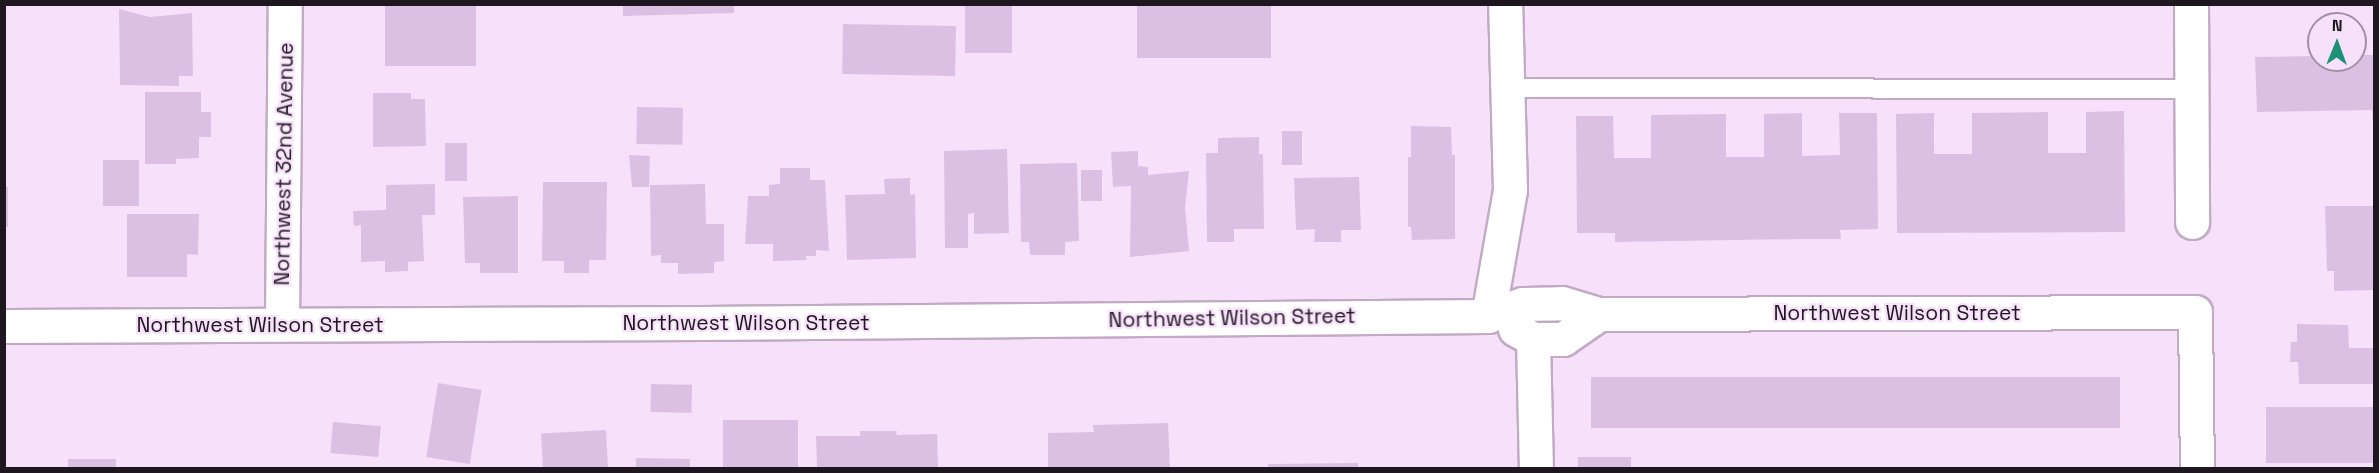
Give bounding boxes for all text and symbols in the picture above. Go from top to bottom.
north arrow [2307,12,2367,72]
text: N [2332,15,2343,36]
street label: Northwest 32nd Avenue [269,42,299,286]
street label: Northwest Wilson Street [1773,300,2021,326]
street label: Northwest Wilson Street [1108,303,1356,333]
street label: Northwest Wilson Street [622,310,870,336]
street label: Northwest Wilson Street [136,312,384,338]

